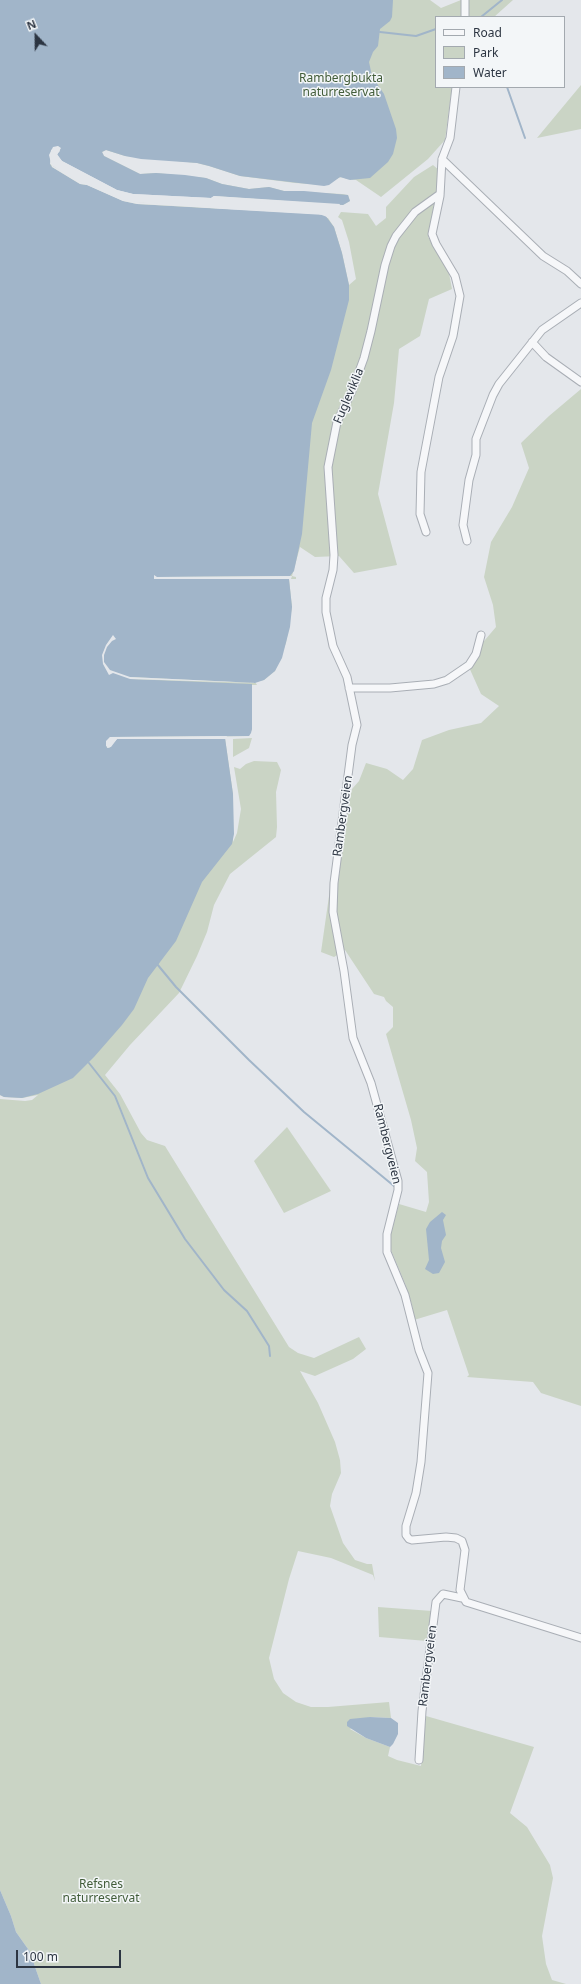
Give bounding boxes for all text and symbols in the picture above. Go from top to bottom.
north arrow [16,16,56,56]
text: N [24,16,38,33]
legend [435,16,565,88]
text: Road [473,24,502,41]
text: Park [473,44,498,61]
text: Water [473,64,507,81]
park label: Rambergbukta naturreservat [299,72,383,100]
street label: Fugleviklia [331,366,367,426]
street label: Rambergveien [330,774,356,858]
street label: Rambergveien [370,1103,404,1185]
street label: Rambergveien [416,1624,440,1708]
park label: Refsnes naturreservat [63,1878,139,1906]
scale bar [18,1942,123,1968]
text: 100 m [23,1948,58,1965]

